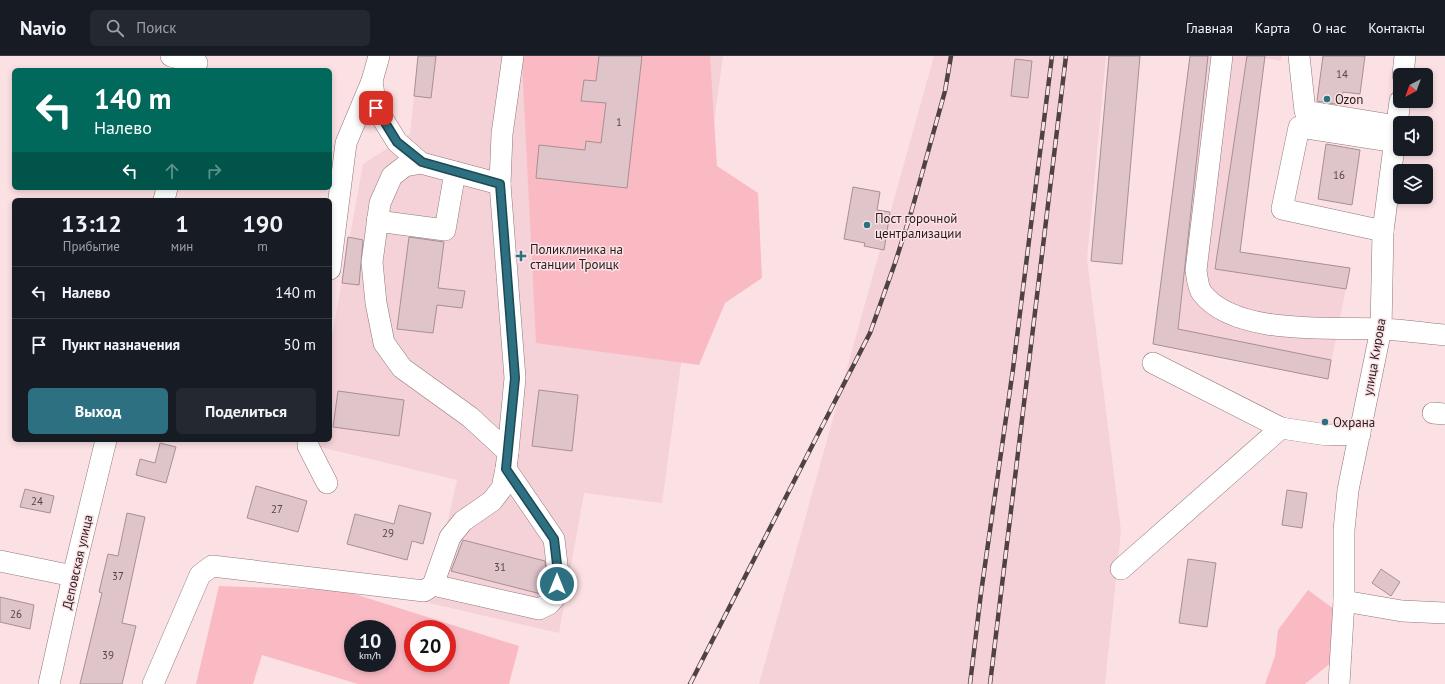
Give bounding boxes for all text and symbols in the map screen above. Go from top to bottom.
search box [90,10,370,46]
text: Navio [20,16,66,40]
icon: search [104,17,126,39]
text: Поиск [136,18,176,37]
text: Главная [1186,19,1233,37]
text: Карта [1255,19,1290,37]
text: О нас [1312,19,1346,37]
text: Контакты [1368,19,1425,37]
house number: 14 [1336,67,1348,81]
north arrow [1393,68,1433,108]
map controls [1393,68,1433,204]
text: 140 m [94,80,171,117]
icon: left [28,84,80,136]
pin [359,91,393,125]
place label: Ozon [1335,91,1363,108]
marker: Ozon [1322,94,1332,104]
icon: arrive [365,97,387,119]
house number: 1 [616,115,622,129]
text: Налево [94,116,152,139]
button: sound [1393,116,1433,156]
icon: left [119,160,141,182]
icon: ahead [161,160,183,182]
icon: right [203,160,225,182]
button: layers [1393,164,1433,204]
house number: 16 [1333,168,1345,182]
text: 13:12 [61,208,122,239]
text: 1 [175,208,189,239]
text: 190 [242,208,283,239]
place label: Пост горочной централизации [875,210,962,242]
marker: Пост горочной централизации [862,220,872,230]
text: Прибытие [63,238,120,255]
text: мин [171,238,193,255]
text: m [257,238,268,255]
place label: Поликлиника на станции Троицк [530,241,623,273]
marker: Поликлиника на станции Троицк [515,250,527,262]
icon: left [28,282,50,304]
text: Налево [62,283,110,302]
text: 140 m [275,283,316,302]
street label: улица Кирова [1359,317,1390,397]
icon: arrive [28,334,50,356]
text: Пункт назначения [62,335,180,354]
text: 50 m [283,335,316,354]
button: Выход [28,388,168,434]
button: Поделиться [176,388,316,434]
place label: Охрана [1333,414,1375,431]
marker: Охрана [1320,417,1330,427]
house number: 24 [31,494,43,508]
house number: 27 [271,502,283,516]
street label: Деповская улица [58,513,97,611]
house number: 29 [382,526,394,540]
house number: 31 [494,560,506,574]
position arrow [536,563,578,605]
house number: 37 [112,569,124,583]
house number: 26 [10,607,22,621]
speed limit sign: 20 [404,620,456,672]
text: 10 [359,628,381,654]
house number: 39 [102,648,114,662]
text: km/h [359,649,381,662]

